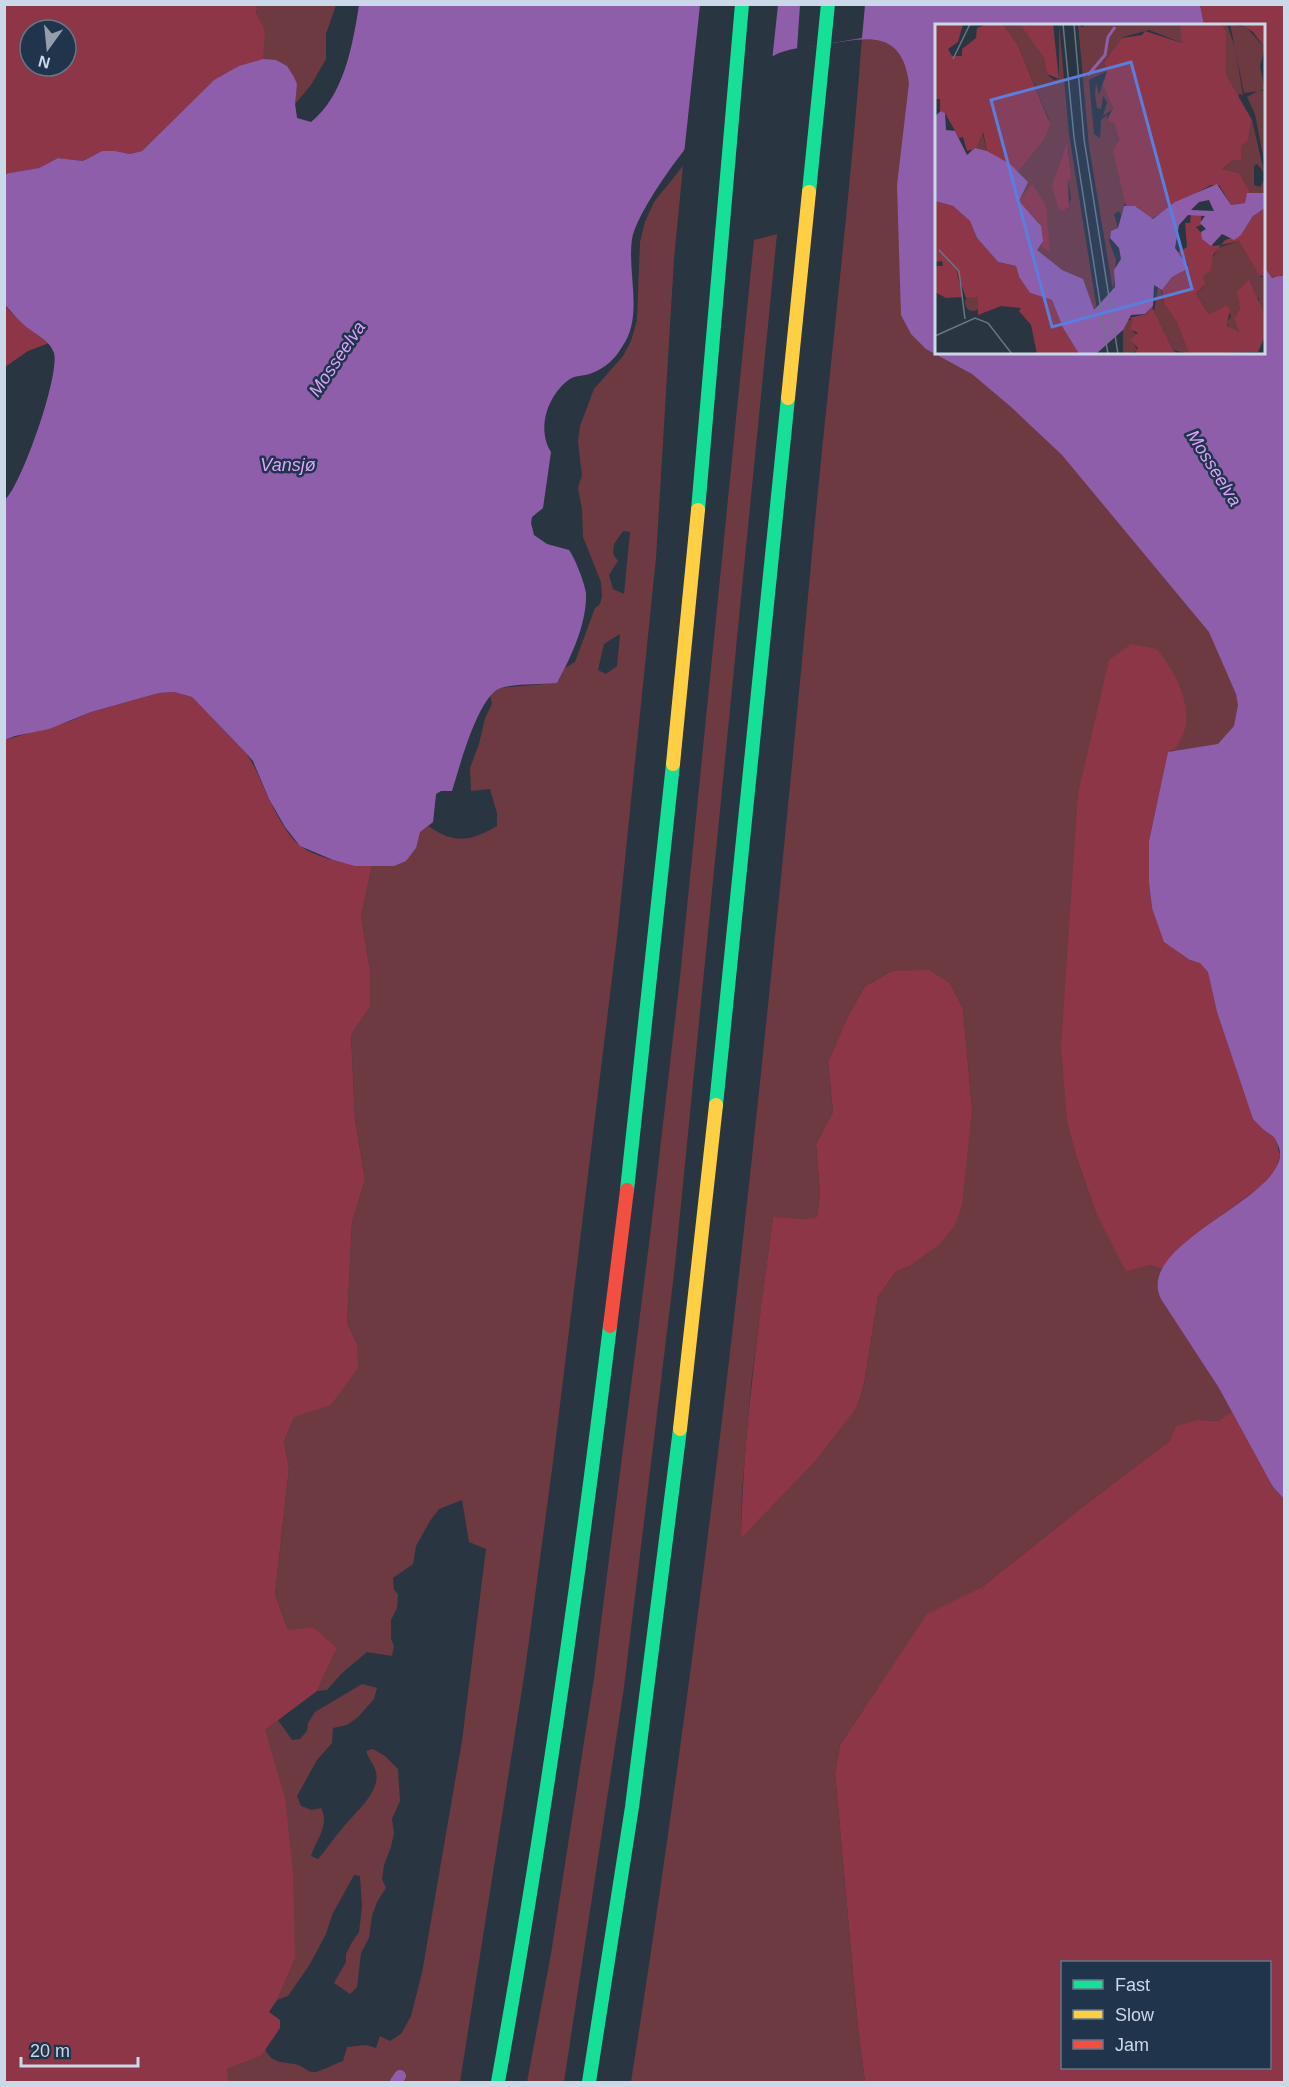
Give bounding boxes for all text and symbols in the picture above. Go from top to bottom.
north arrow [18,18,78,78]
inset map [935,24,1265,354]
text: N [36,52,52,72]
water label: Mosseelva [305,318,369,400]
water label: Mosseelva [1183,426,1245,510]
water label: Vansjø [260,455,316,475]
legend [1061,1961,1271,2069]
text: Fast [1115,1975,1150,1995]
text: Slow [1115,2005,1155,2025]
scale bar [21,2030,138,2068]
text: Jam [1115,2035,1149,2055]
text: 20 m [30,2041,70,2061]

